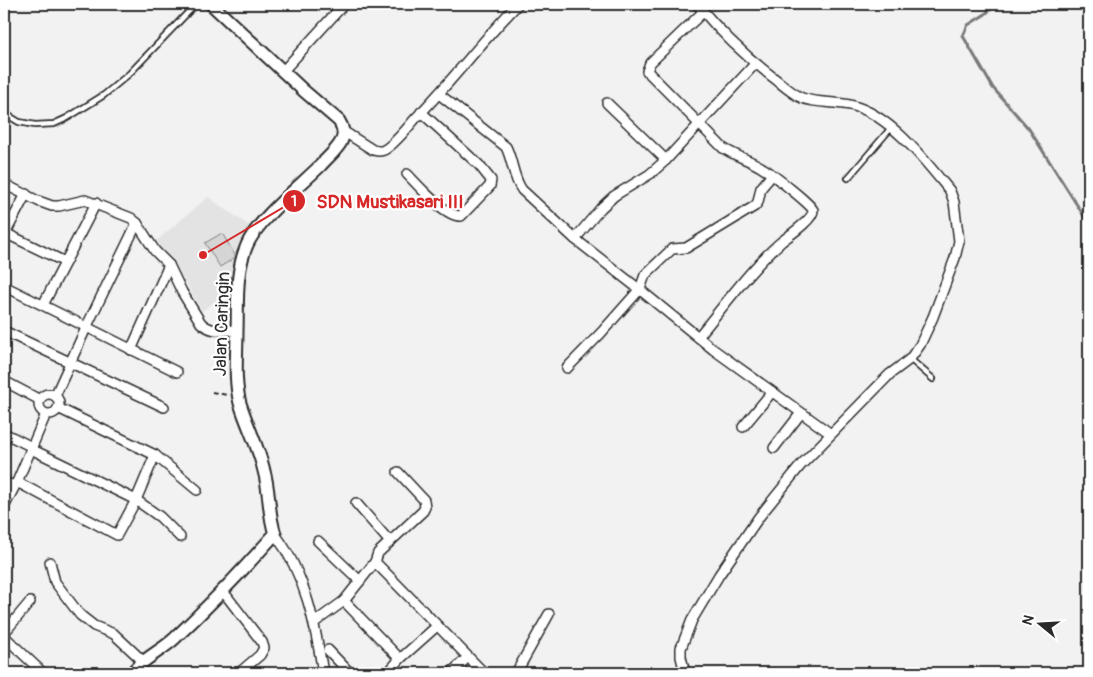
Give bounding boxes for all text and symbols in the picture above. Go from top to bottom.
callout: SDN Mustikasari III [281,184,473,218]
text: SDN Mustikasari III [316,190,464,214]
text: 1 [291,192,297,211]
street label: Jalan Caringin [209,271,235,377]
north arrow [1016,600,1066,650]
text: N [1019,613,1038,627]

